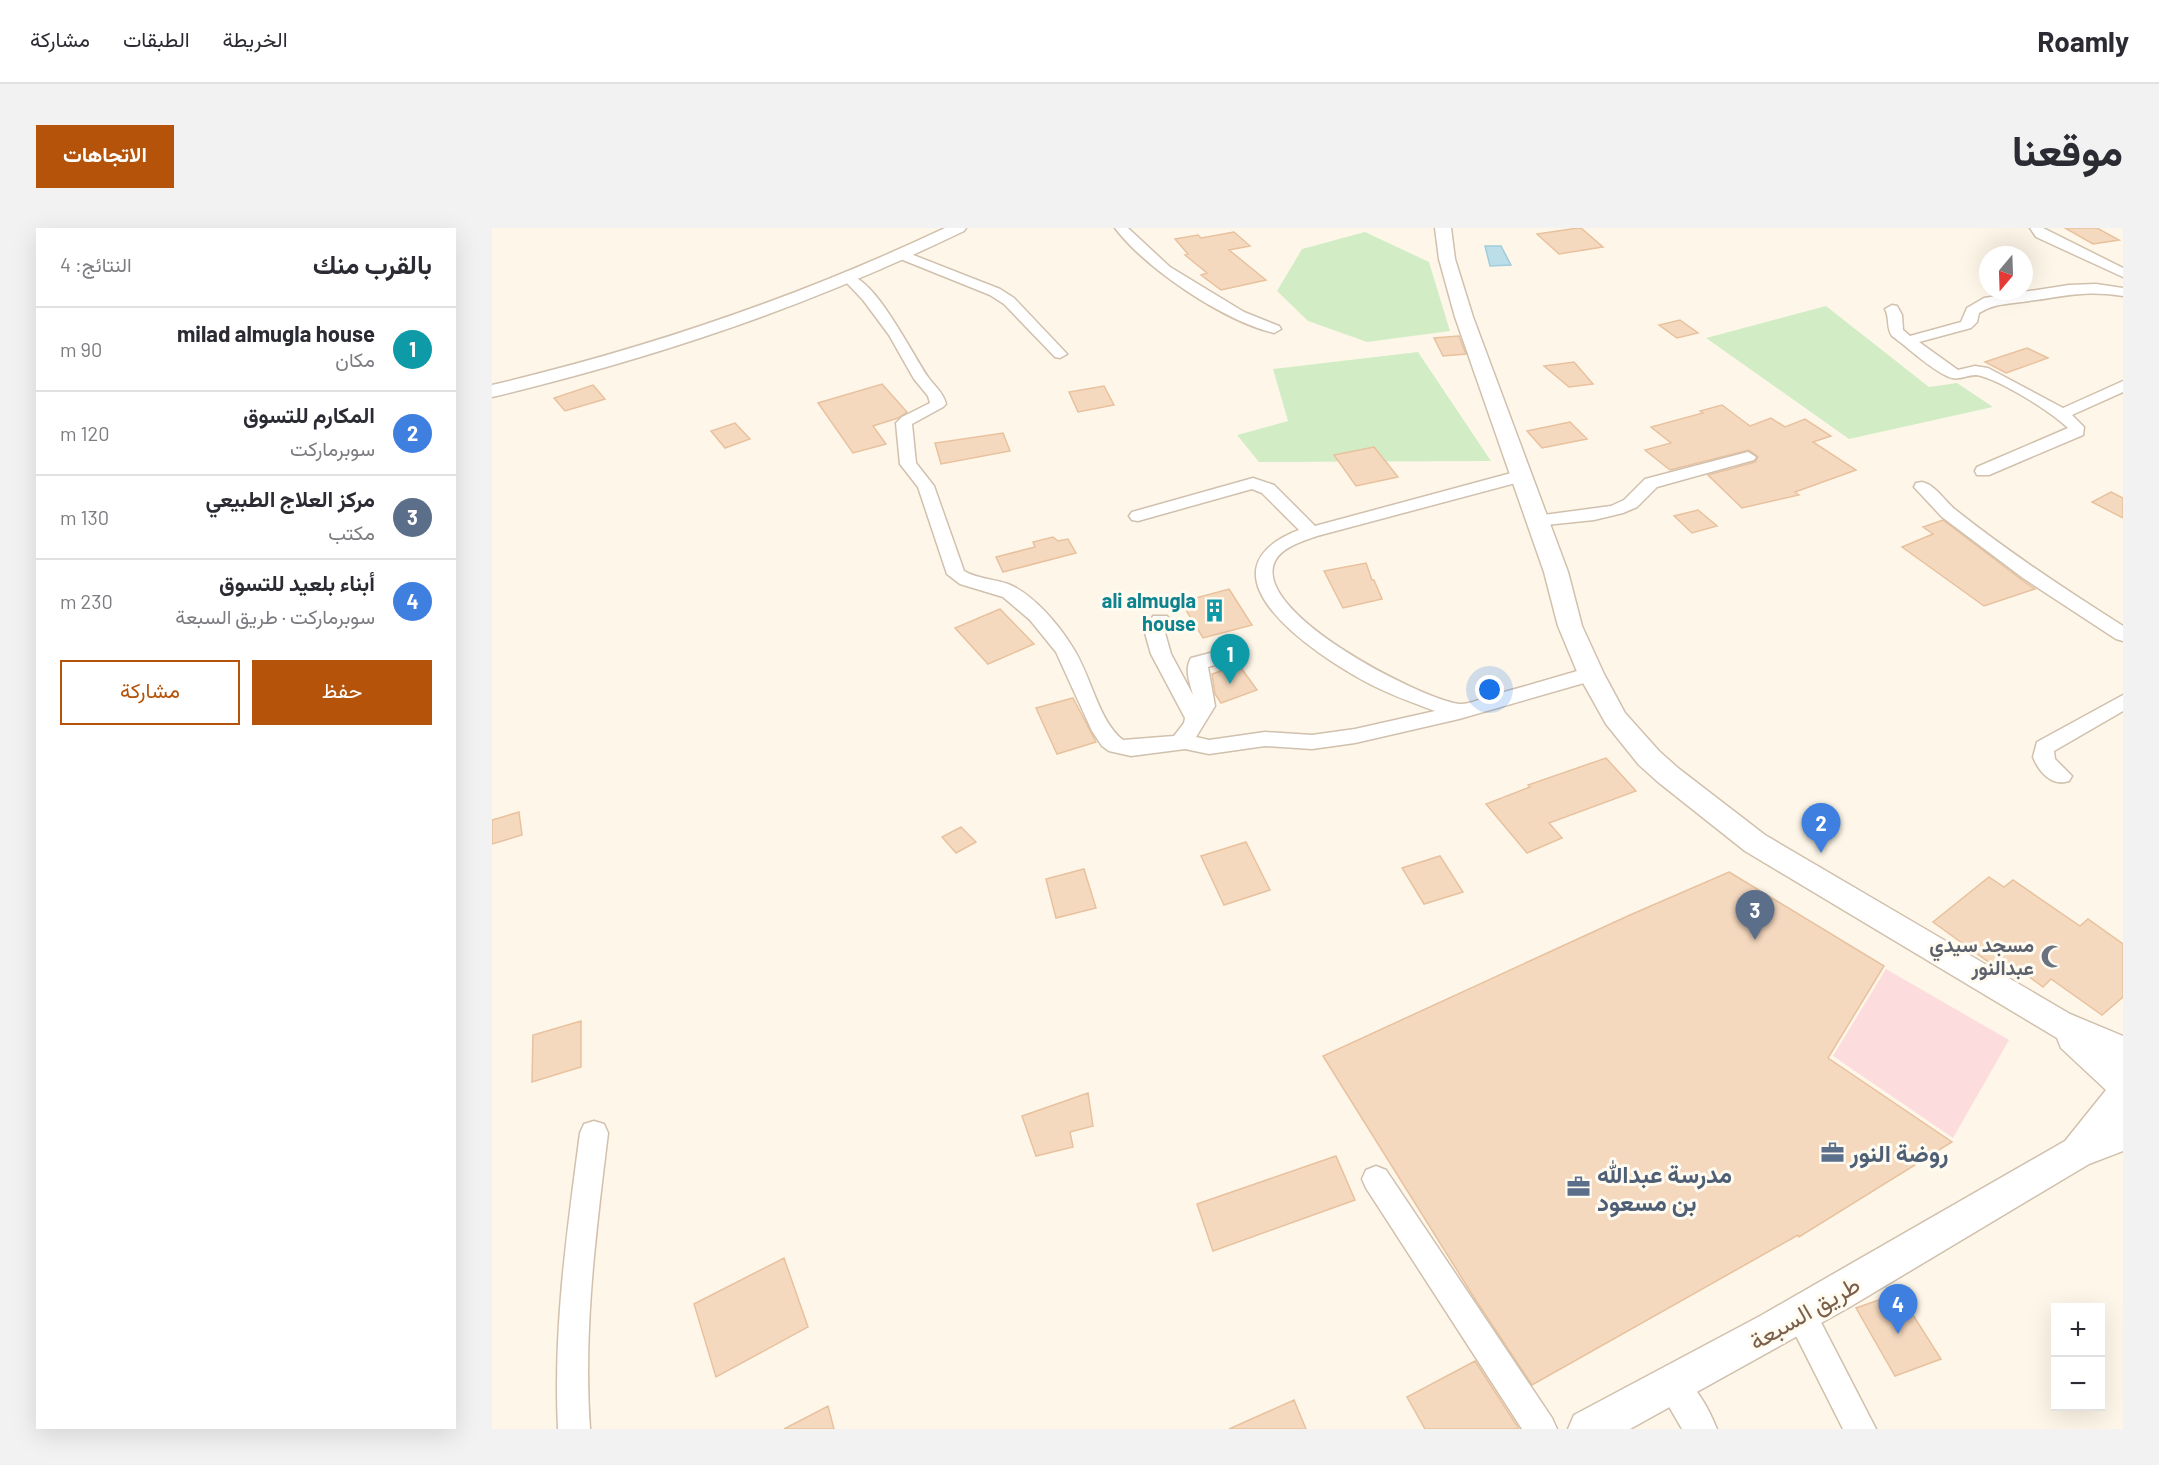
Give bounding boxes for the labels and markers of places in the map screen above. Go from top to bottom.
place label: ali almugla house [1102,588,1196,635]
building icon: ali almugla house [1201,598,1227,624]
pin: 1 [1210,634,1250,684]
pin: 2 [1802,804,1840,853]
pin: 3 [1736,890,1774,940]
place label: مسجد سيدي عبدالنور [1929,932,2034,981]
mosque icon: مسجد سيدي عبدالنور [2039,943,2065,969]
place label: روضة النور [1849,1138,1948,1169]
office icon: روضة النور [1819,1139,1845,1165]
place label: مدرسة عبدالله بن مسعود [1597,1159,1732,1218]
office icon: مدرسة عبدالله بن مسعود [1566,1174,1592,1200]
pin: 4 [1878,1284,1918,1334]

